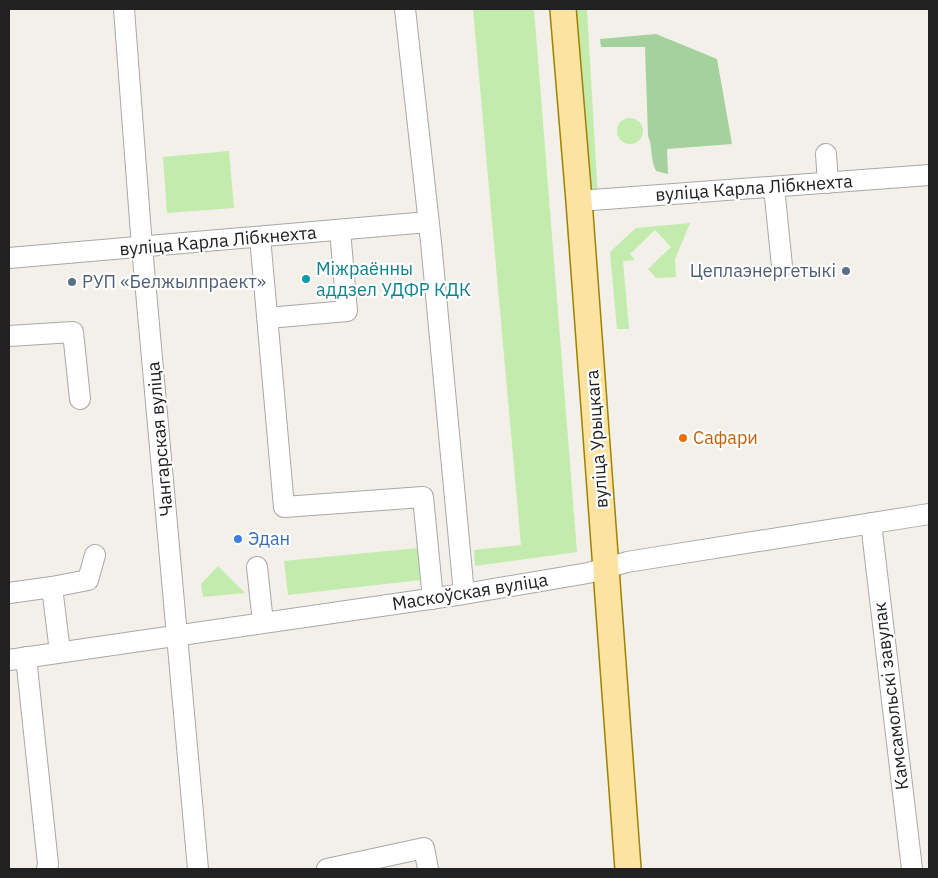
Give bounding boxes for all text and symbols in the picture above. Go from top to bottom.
street label: вуліца Карла Лібкнехта [654,169,854,206]
street label: вуліца Карла Лібкнехта [118,220,318,261]
place label: Міжраённы аддзел УДФР КДК [316,257,471,301]
place label: Цеплаэнергетыкі [690,259,836,282]
marker: Цеплаэнергетыкі [840,265,852,277]
place label: РУП «Белжылпраект» [82,270,266,293]
marker: Міжраённы аддзел УДФР КДК [300,273,312,285]
marker: РУП «Белжылпраект» [66,276,78,288]
street label: Чангарская вуліца [141,360,178,517]
street label: вуліца Урыцкага [580,369,613,509]
place label: Сафари [693,426,758,449]
marker: Сафари [677,432,689,444]
place label: Эдан [248,527,290,550]
marker: Эдан [232,533,244,545]
street label: Маскоўская вуліца [390,568,550,615]
street label: Камсамольскі завулак [868,601,913,791]

